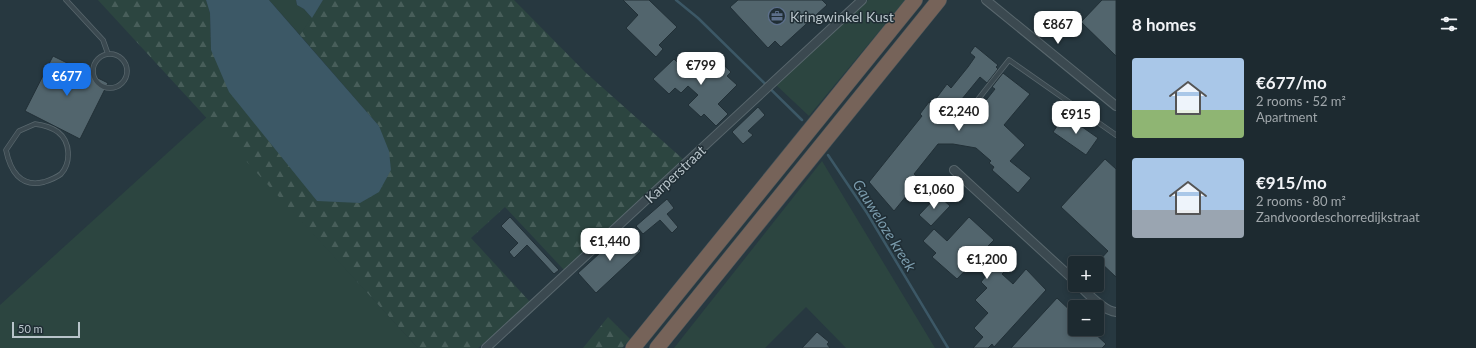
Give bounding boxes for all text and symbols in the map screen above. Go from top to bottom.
office icon: Kringwinkel Kust [767,6,787,26]
place label: Kringwinkel Kust [790,8,894,25]
pin: €867 [1034,11,1082,45]
icon: filters [1438,13,1460,35]
text: 8 homes [1132,14,1196,35]
text: €867 [1043,16,1073,32]
pin: €799 [677,52,725,86]
text: €799 [686,57,716,73]
pin: €677 [43,63,91,97]
text: €677 [52,68,82,84]
text: €677/mo [1256,72,1327,93]
icon: home [1164,74,1212,122]
text: 2 rooms · 52 m² [1256,93,1346,109]
pin: €2,240 [926,98,992,132]
pin: €915 [1052,101,1100,135]
text: €2,240 [939,103,979,119]
text: €915 [1061,106,1091,122]
text: Apartment [1256,109,1317,125]
street label: Karperstraat [641,142,709,206]
text: €915/mo [1256,172,1327,193]
icon: home [1164,174,1212,222]
water label: Gauweloze kreek [850,176,921,275]
pin: €1,060 [901,176,967,210]
text: €1,060 [914,181,954,197]
text: 2 rooms · 80 m² [1256,193,1346,209]
text: Zandvoordeschorredijkstraat [1256,209,1420,225]
pin: €1,440 [577,228,643,262]
text: €1,440 [590,233,630,249]
pin: €1,200 [954,246,1020,280]
text: €1,200 [967,251,1007,267]
map controls [1068,256,1104,336]
button: + [1068,256,1104,292]
button: − [1068,300,1104,336]
scale bar [12,320,80,339]
text: 50 m [18,322,43,335]

